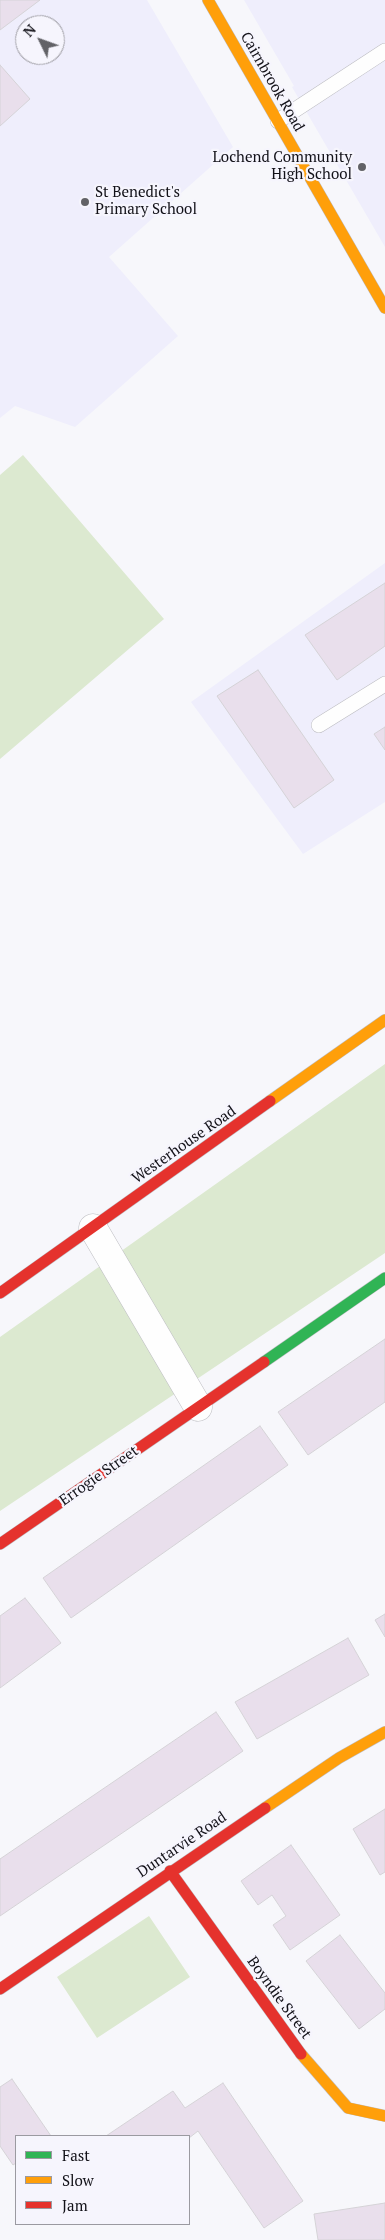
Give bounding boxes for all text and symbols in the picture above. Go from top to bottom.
north arrow [15,15,65,65]
text: N [19,20,40,41]
street label: Cairnbrook Road [236,29,308,135]
place label: Lochend Community High School [213,149,352,184]
marker: Lochend Community High School [356,161,368,173]
place label: St Benedict's Primary School [95,184,197,219]
marker: St Benedict's Primary School [79,196,91,208]
street label: Westerhouse Road [129,1102,239,1188]
street label: Errogie Street [56,1442,142,1510]
street label: Duntarvie Road [134,1808,230,1882]
street label: Boyndie Street [243,1953,315,2043]
legend [15,2135,190,2225]
text: Fast [62,2145,90,2165]
text: Slow [62,2170,94,2190]
text: Jam [62,2195,88,2215]

